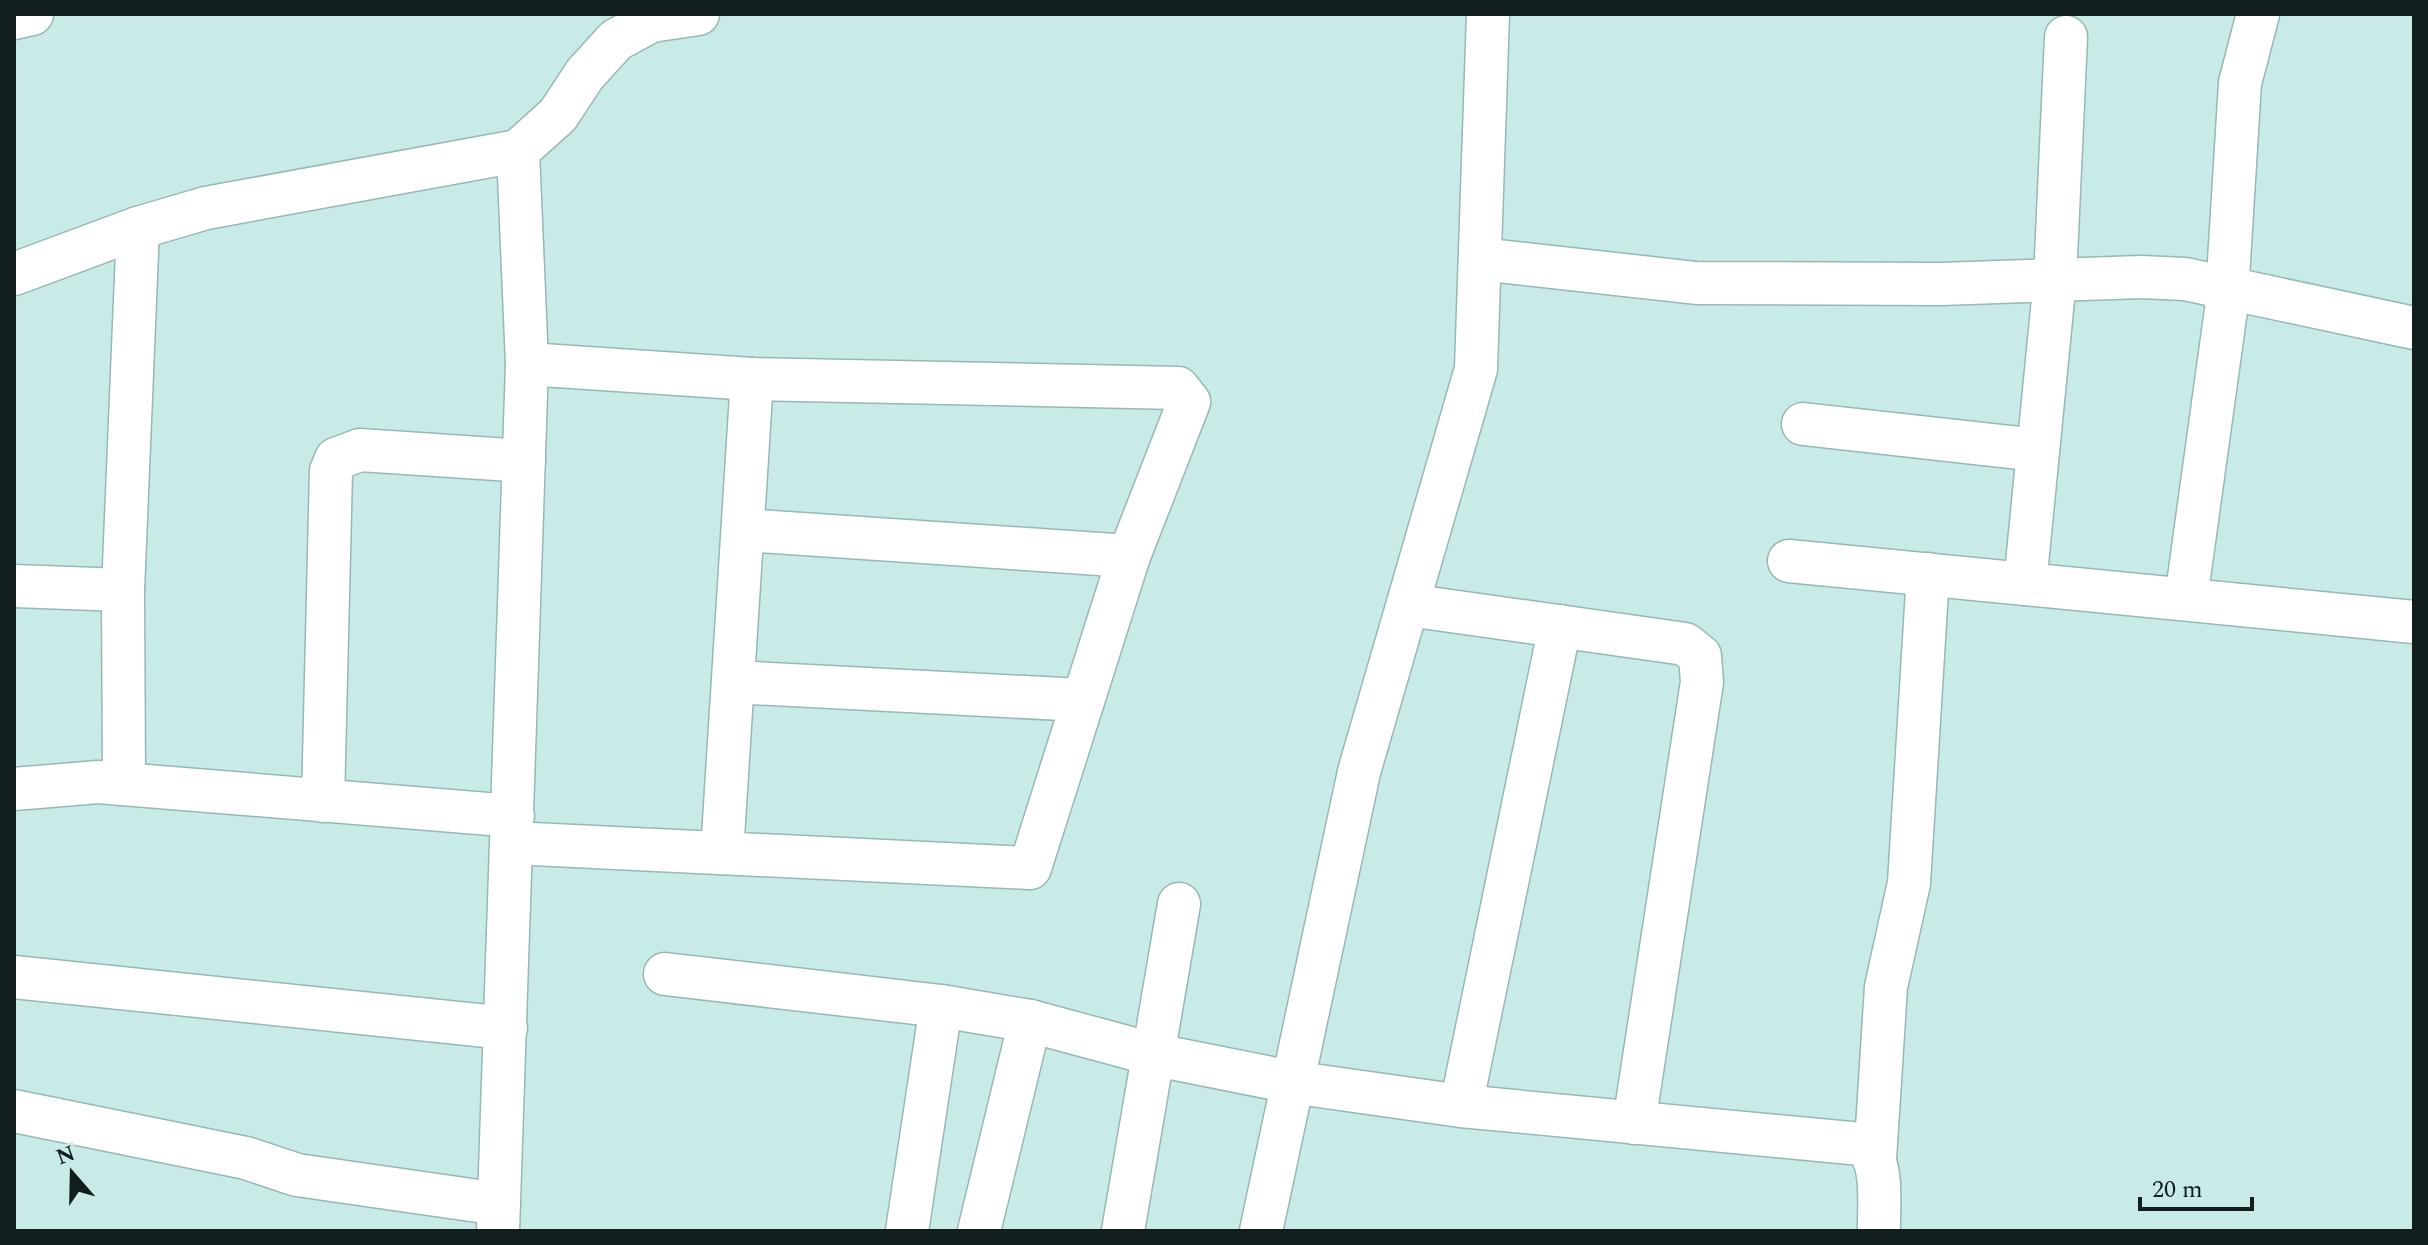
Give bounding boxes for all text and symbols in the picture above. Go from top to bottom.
north arrow [32,1133,112,1213]
text: N [52,1137,80,1174]
scale bar [2140,1161,2252,1211]
text: 20 m [2152,1172,2203,1208]

